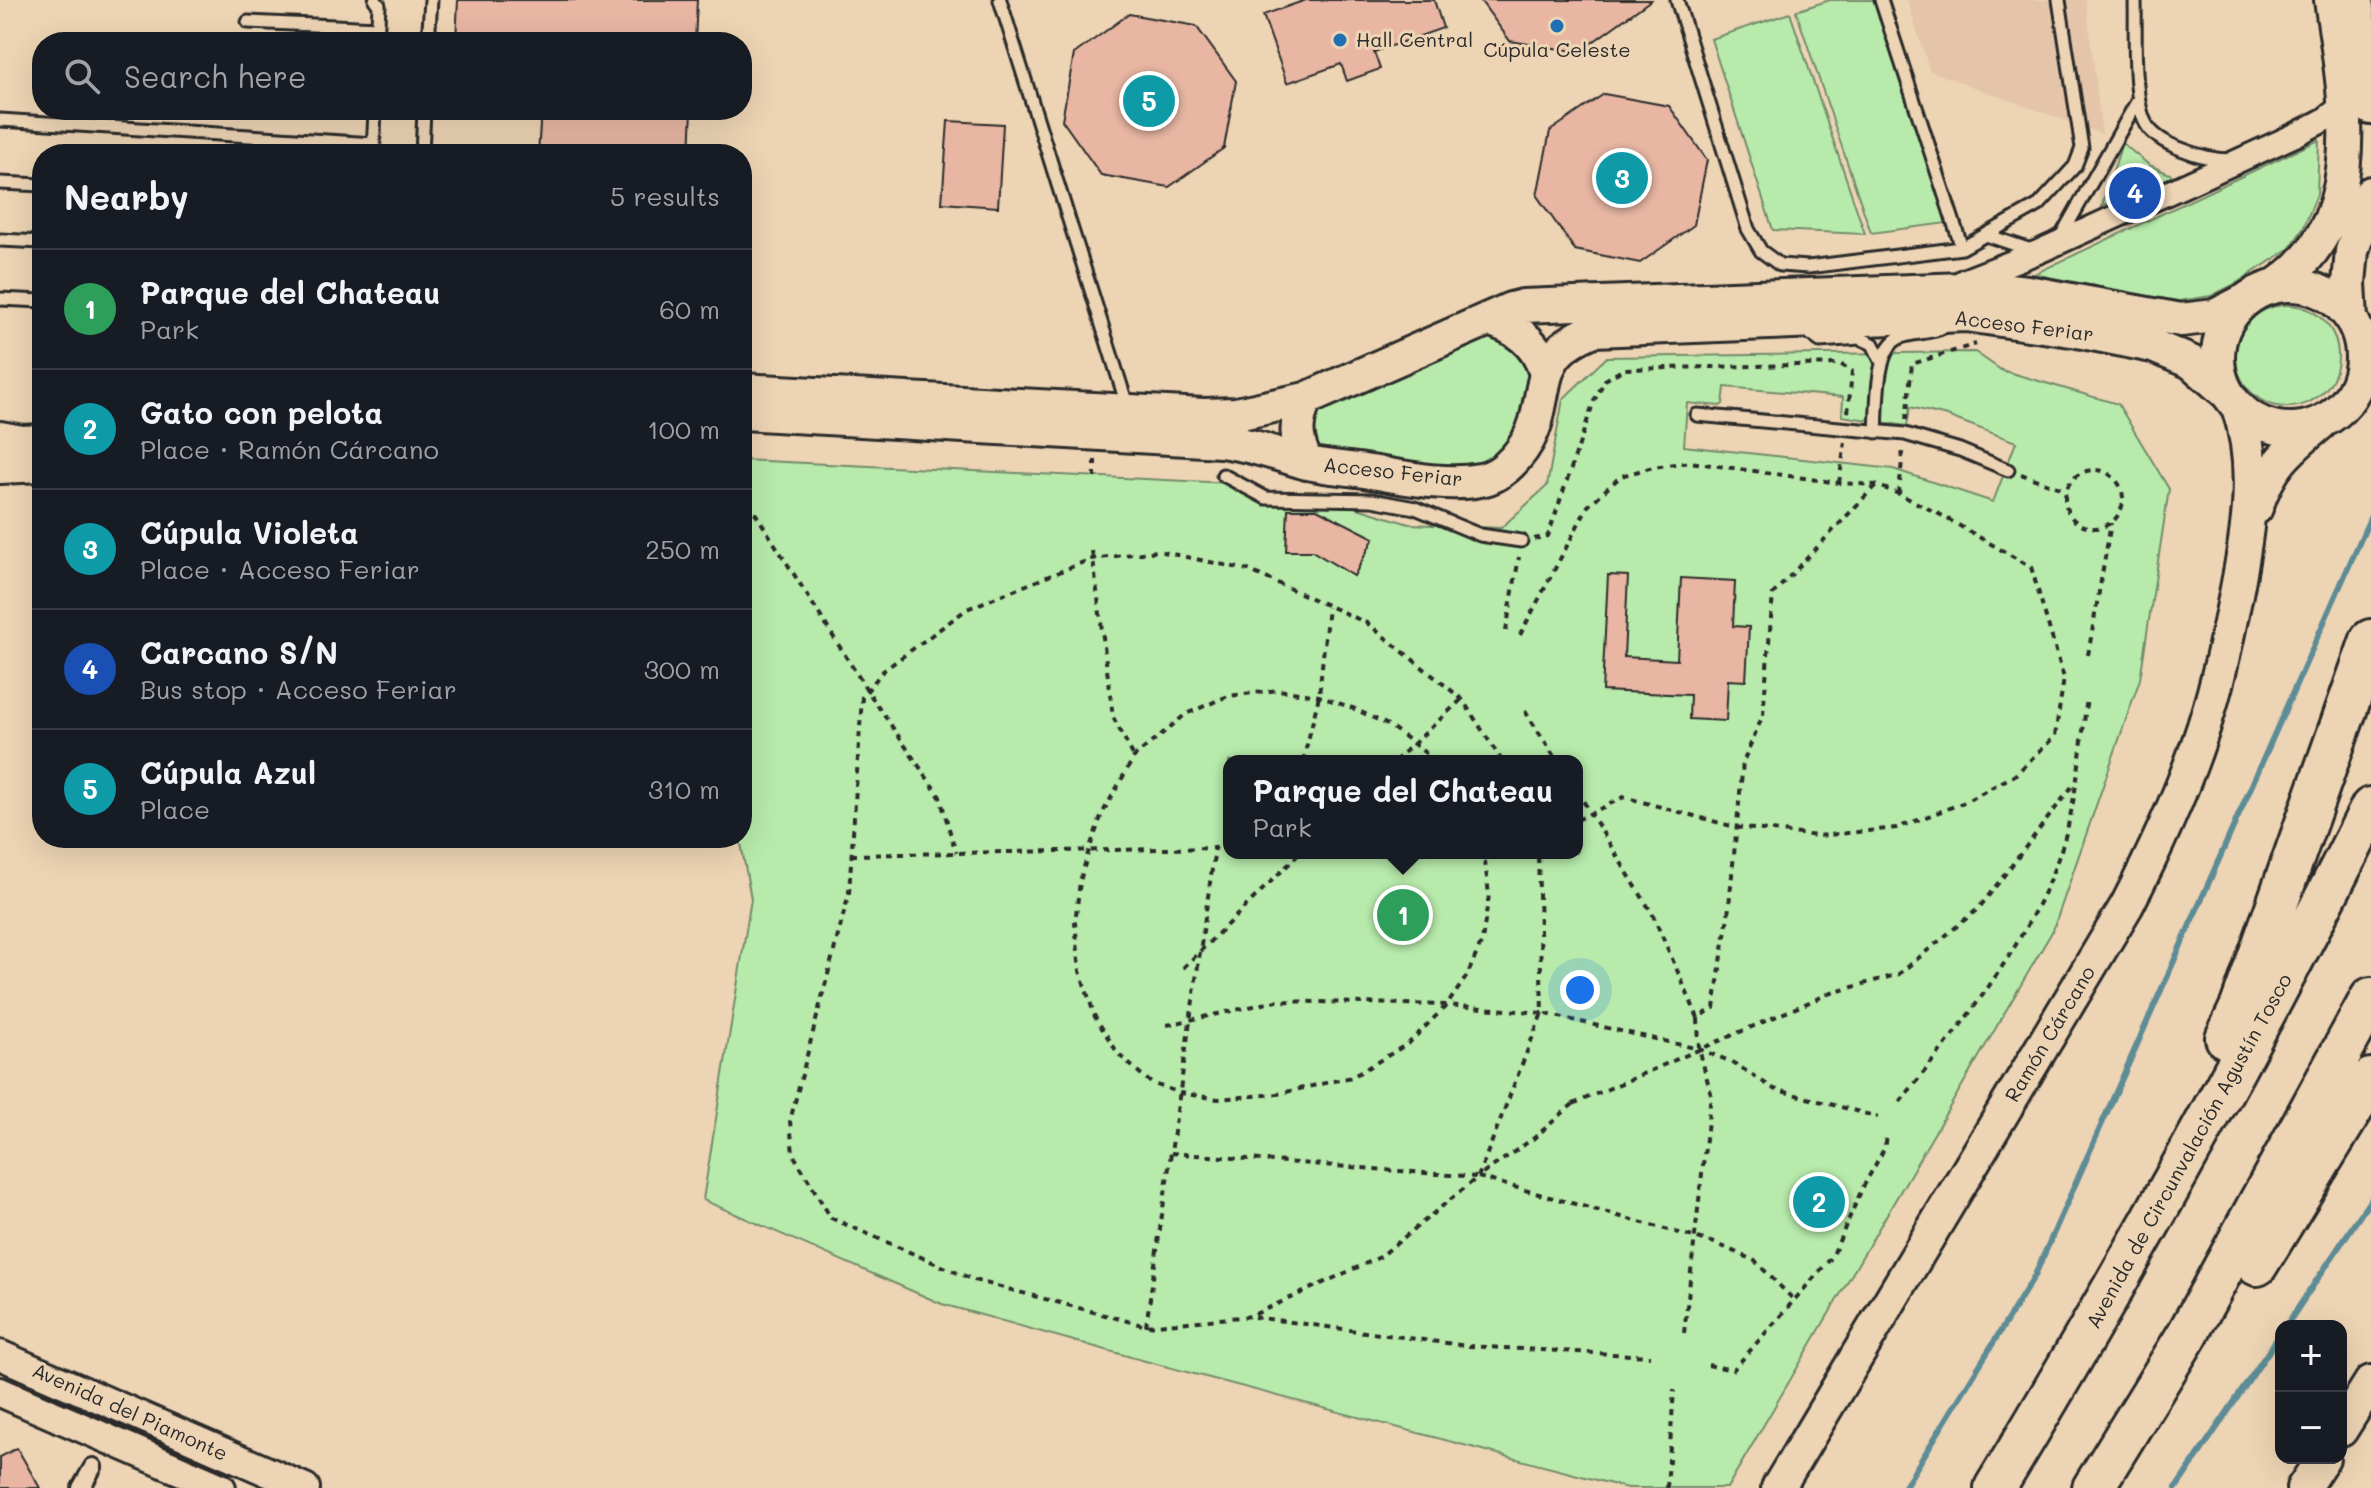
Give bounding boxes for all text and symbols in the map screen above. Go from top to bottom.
marker: Cúpula Celeste [1548,17,1566,35]
place label: Hall Central [1356,26,1473,52]
marker: Hall Central [1331,31,1349,49]
search box [32,32,752,120]
place label: Cúpula Celeste [1483,36,1631,62]
icon: search [60,54,104,98]
text: Search here [124,56,307,96]
pin: 5 [1123,71,1175,131]
pin: 3 [1596,148,1648,208]
pin: 4 [2109,163,2161,223]
text: Nearby [64,174,189,219]
text: 5 results [610,179,720,213]
text: Parque del Chateau [140,272,440,312]
text: 1 [84,292,96,326]
text: 60 m [659,292,720,326]
street label: Acceso Feriar [1953,304,2095,346]
text: Park [140,312,199,346]
text: Gato con pelota [140,392,383,432]
text: 2 [83,412,97,446]
text: 100 m [647,412,720,446]
text: Place · Ramón Cárcano [140,432,439,466]
street label: Acceso Feriar [1322,451,1464,491]
text: Cúpula Violeta [140,512,359,552]
text: 3 [82,532,98,566]
text: 250 m [645,532,720,566]
text: Place · Acceso Feriar [140,552,420,586]
text: Carcano S/N [140,632,338,672]
text: 4 [82,652,98,686]
text: 300 m [644,652,720,686]
text: Bus stop · Acceso Feriar [140,672,457,706]
text: Cúpula Azul [140,752,316,792]
popup [1223,755,1583,859]
text: Parque del Chateau [1253,770,1553,810]
text: 5 [82,772,98,806]
text: 310 m [648,772,720,806]
text: Place [140,792,210,826]
text: Park [1253,810,1312,844]
pin: 1 [1377,885,1429,945]
street label: Ramón Cárcano [1998,960,2100,1106]
street label: Avenida de Circunvalación Agustín Tosco [2079,968,2297,1333]
your location [1560,970,1600,1010]
pin: 2 [1793,1172,1845,1232]
map controls [2275,1320,2347,1464]
button: + [2275,1320,2347,1392]
street label: Avenida del Piamonte [29,1356,232,1466]
button: − [2275,1392,2347,1464]

